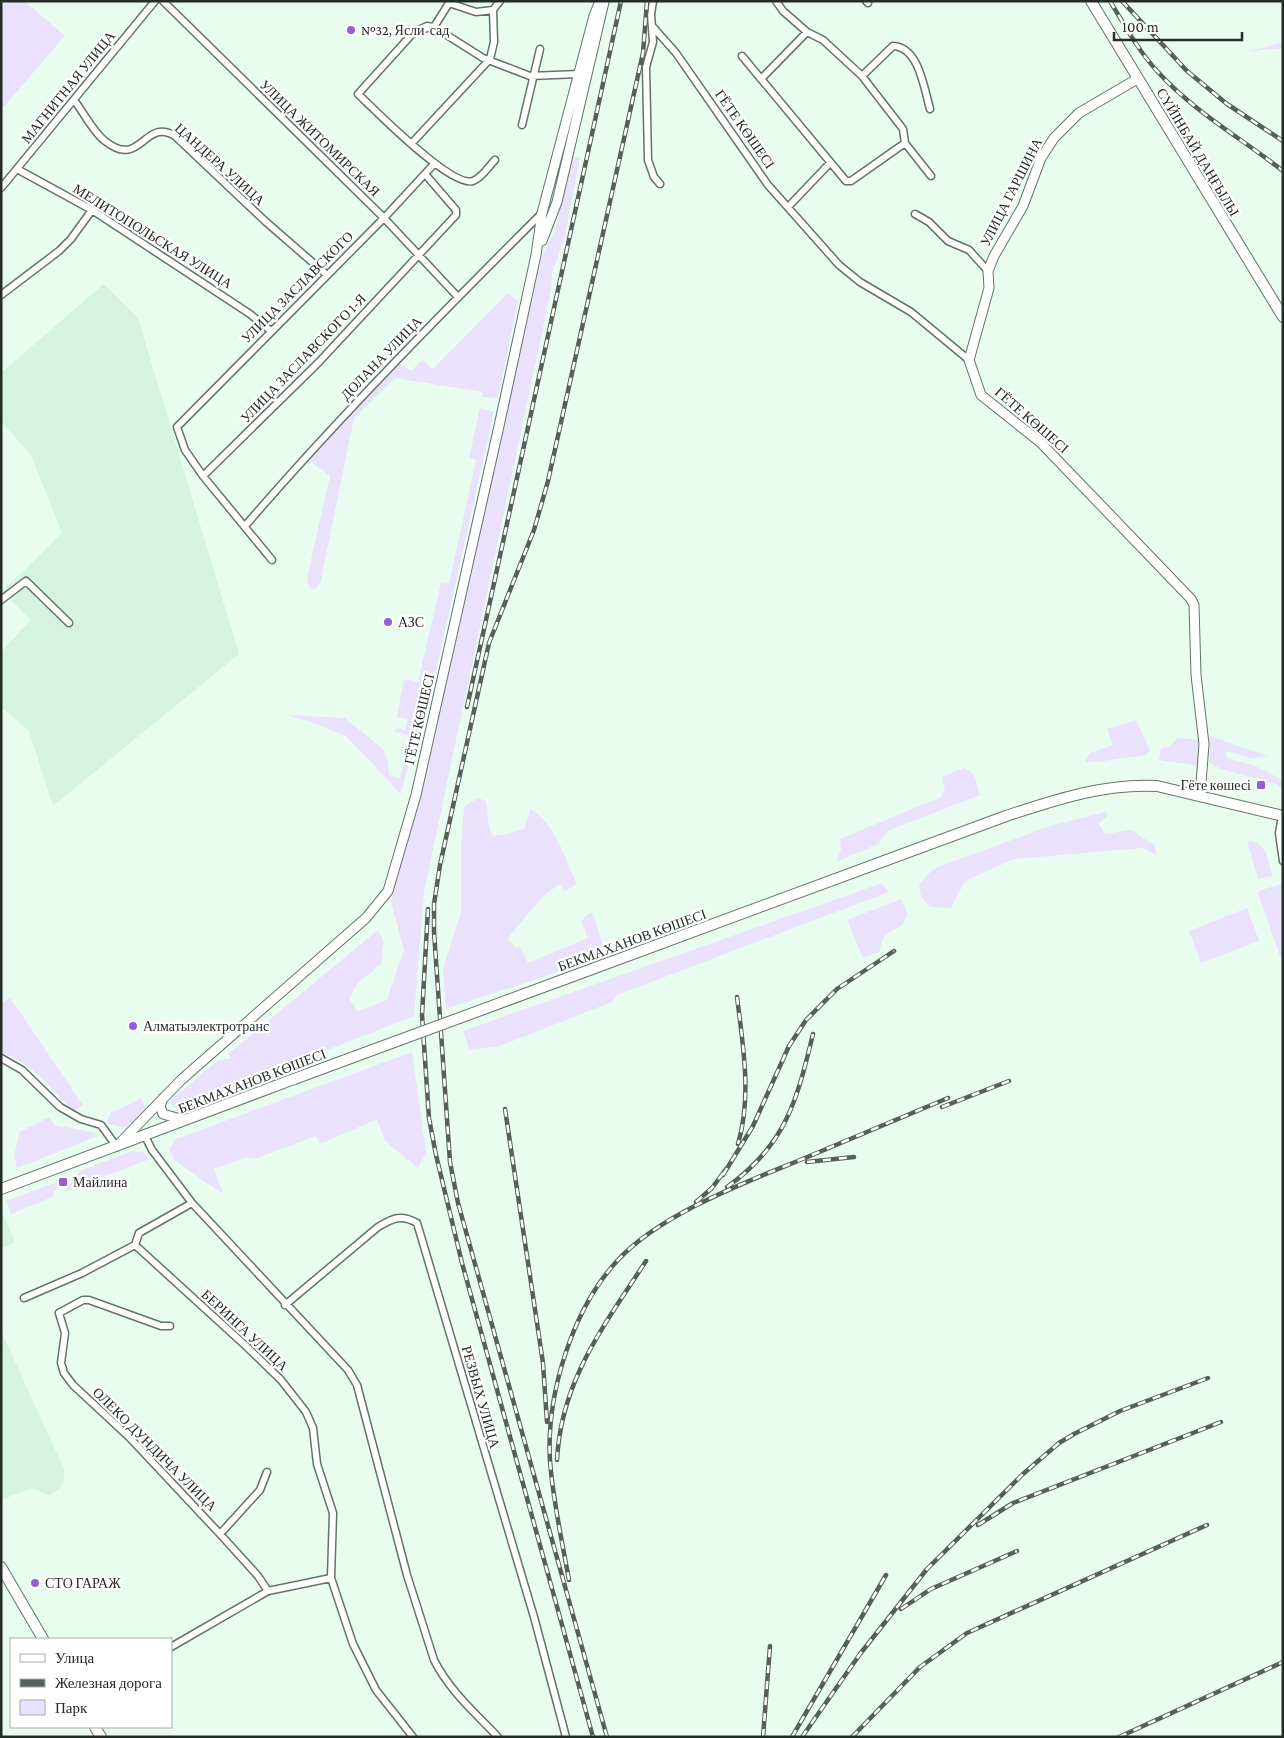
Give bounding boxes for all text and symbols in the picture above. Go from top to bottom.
scale bar [1114,10,1242,42]
text: 100 m [1122,19,1159,35]
place label: №32, Ясли-сад [361,22,449,38]
marker: №32, Ясли-сад [345,24,357,36]
street label: МАГНИТНАЯ УЛИЦА [18,27,119,146]
street label: УЛИЦА ЖИТОМИРСКАЯ [257,76,383,200]
street label: СҮЙІНБАЙ ДАҢҒЫЛЫ [1153,85,1243,219]
street label: ГЁТЕ КӨШЕСІ [712,87,778,172]
street label: ЦАНДЕРА УЛИЦА [172,119,269,209]
street label: УЛИЦА ГАРШИНА [977,134,1046,249]
street label: МЕЛИТОПОЛЬСКАЯ УЛИЦА [71,180,236,292]
street label: УЛИЦА ЗАСЛАВСКОГО [238,228,356,346]
street label: УЛИЦА ЗАСЛАВСКОГО 1-Я [237,290,369,426]
street label: ДОЛАНА УЛИЦА [337,312,425,403]
street label: ГЁТЕ КӨШЕСІ [992,384,1072,457]
place label: АЗС [398,614,424,630]
marker: АЗС [382,616,394,628]
street label: ГЁТЕ КӨШЕСІ [401,672,437,766]
place label: Гёте көшесі [1180,777,1251,793]
marker: Гёте көшесі [1255,779,1267,791]
street label: БЕКМАХАНОВ КӨШЕСІ [555,906,709,974]
place label: Алматыэлектротранс [143,1018,269,1034]
marker: Алматыэлектротранс [127,1020,139,1032]
street label: БЕКМАХАНОВ КӨШЕСІ [176,1045,328,1117]
place label: Майлина [73,1174,128,1190]
marker: Майлина [57,1176,69,1188]
street label: БЕРИНГА УЛИЦА [199,1286,292,1375]
street label: РЕЗВЫХ УЛИЦА [459,1344,504,1451]
street label: ОЛЕКО ДУНДИЧА УЛИЦА [90,1384,221,1515]
place label: СТО ГАРАЖ [45,1575,121,1591]
marker: СТО ГАРАЖ [29,1577,41,1589]
legend [10,1638,172,1728]
text: Улица [55,1650,94,1666]
text: Железная дорога [55,1675,162,1691]
text: Парк [55,1700,88,1716]

